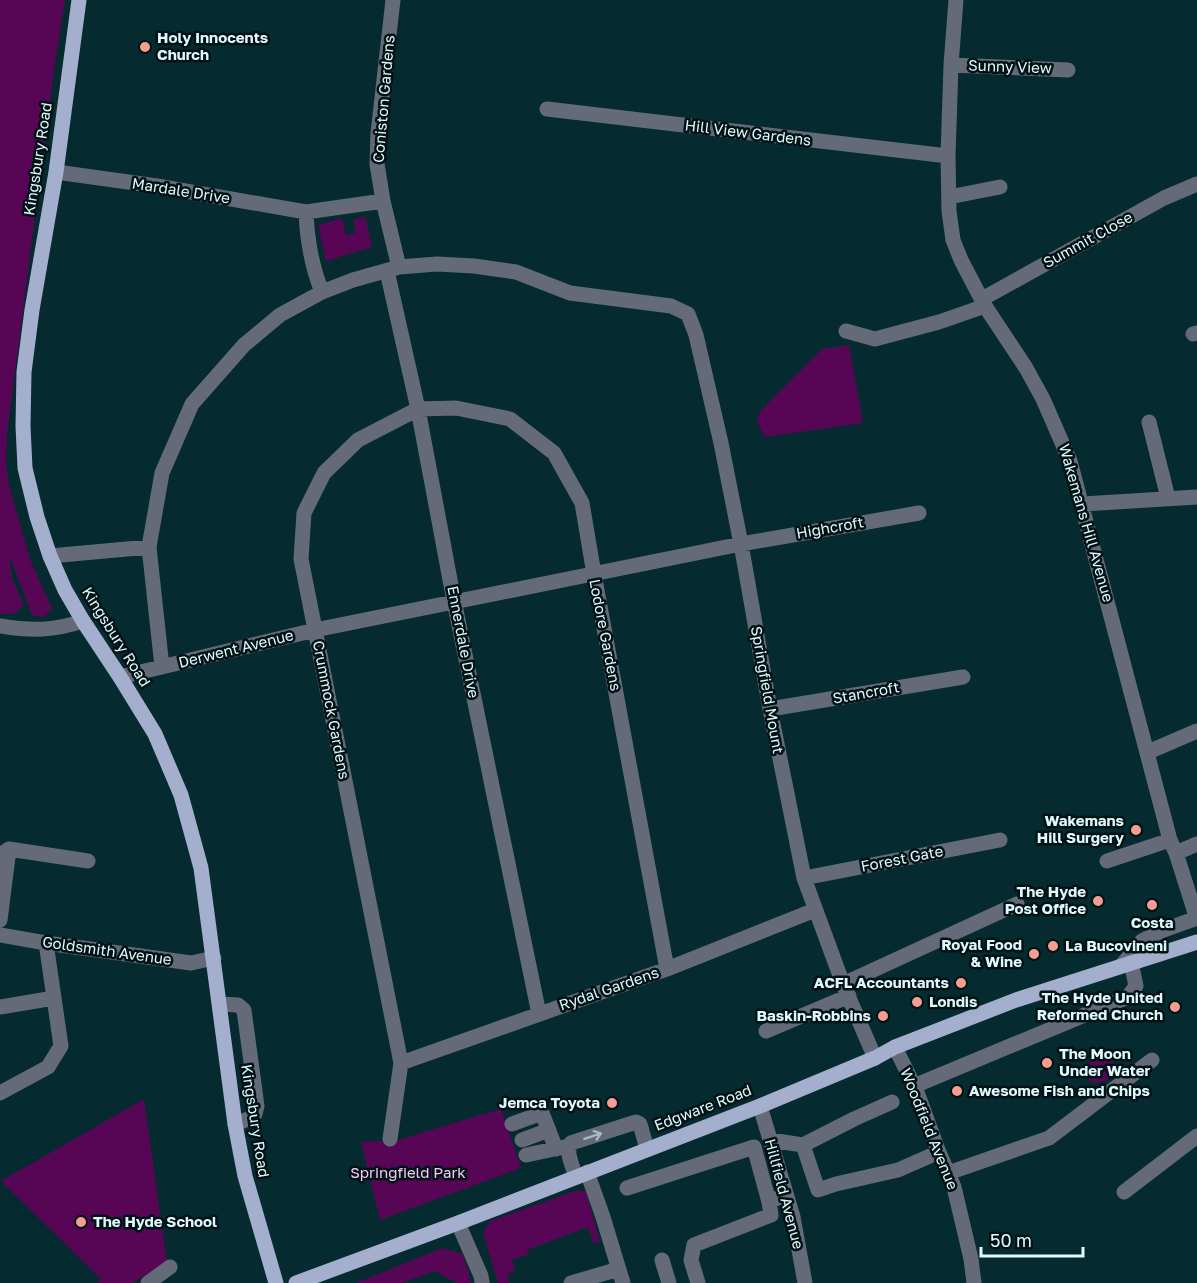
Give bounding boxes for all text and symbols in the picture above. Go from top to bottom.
place label: Holy Innocents Church [157,28,268,63]
street label: Coniston Gardens [368,34,398,164]
marker: Holy Innocents Church [138,40,152,54]
street label: Sunny View [968,56,1052,76]
street label: Kingsbury Road [19,101,55,217]
street label: Hill View Gardens [684,115,812,149]
street label: Mardale Drive [131,173,232,207]
street label: Summit Close [1040,207,1136,271]
street label: Wakemans Hill Avenue [1056,442,1118,604]
street label: Highcroft [795,512,865,542]
street label: Lodore Gardens [586,577,626,692]
street label: Kingsbury Road [79,583,155,690]
street label: Ennerdale Drive [444,584,484,700]
street label: Derwent Avenue [176,625,295,671]
street label: Springfield Mount [748,625,788,755]
street label: Crummock Gardens [310,639,354,781]
street label: Stancroft [831,677,901,707]
place label: Wakemans Hill Surgery [1037,811,1124,846]
marker: Wakemans Hill Surgery [1129,823,1143,837]
street label: Forest Gate [859,841,945,875]
place label: The Hyde Post Office [1005,882,1086,917]
marker: The Hyde Post Office [1091,894,1105,908]
marker: Costa [1145,898,1159,912]
place label: Costa [1131,913,1174,931]
street label: Goldsmith Avenue [41,932,173,968]
place label: Royal Food & Wine [941,935,1022,970]
place label: La Bucovineni [1065,936,1167,954]
marker: La Bucovineni [1046,939,1060,953]
marker: Royal Food & Wine [1027,947,1041,961]
street label: Rydal Gardens [556,963,661,1014]
place label: ACFL Accountants [814,973,949,991]
marker: ACFL Accountants [954,976,968,990]
place label: The Hyde United Reformed Church [1037,988,1163,1023]
place label: Londis [929,992,977,1010]
marker: Londis [910,995,924,1009]
marker: The Hyde United Reformed Church [1168,1000,1182,1014]
place label: Baskin-Robbins [757,1006,871,1024]
marker: Baskin-Robbins [876,1009,890,1023]
place label: The Moon Under Water [1059,1044,1150,1079]
marker: The Moon Under Water [1040,1056,1054,1070]
street label: Kingsbury Road [238,1063,274,1179]
street label: Woodfield Avenue [897,1065,963,1192]
street label: Edgware Road [651,1080,754,1134]
place label: Awesome Fish and Chips [969,1081,1150,1099]
marker: Awesome Fish and Chips [950,1084,964,1098]
place label: Jemca Toyota [499,1093,600,1111]
marker: Jemca Toyota [605,1096,619,1110]
one-way arrow [583,1129,602,1140]
street label: Hillfield Avenue [762,1137,808,1251]
park label: Springfield Park [350,1163,466,1181]
place label: The Hyde School [93,1212,217,1230]
marker: The Hyde School [74,1215,88,1229]
scale bar [981,1220,1083,1258]
text: 50 m [990,1229,1032,1251]

